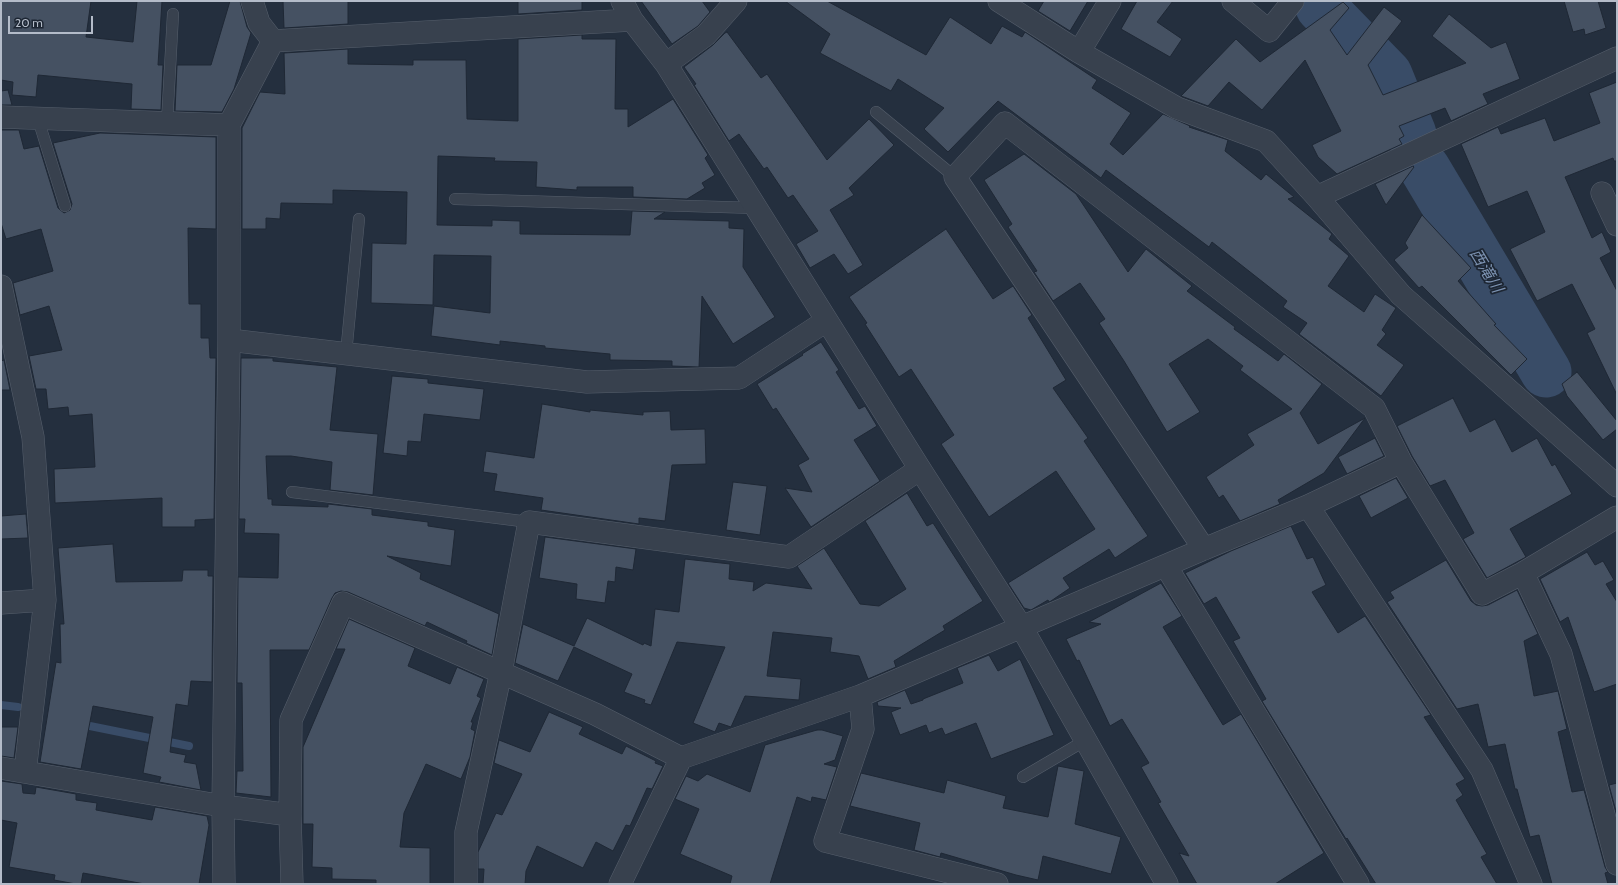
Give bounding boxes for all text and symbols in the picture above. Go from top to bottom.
scale bar [10,8,95,34]
text: 20 m [15,15,43,30]
water label: 西滝川 [1465,245,1507,297]

